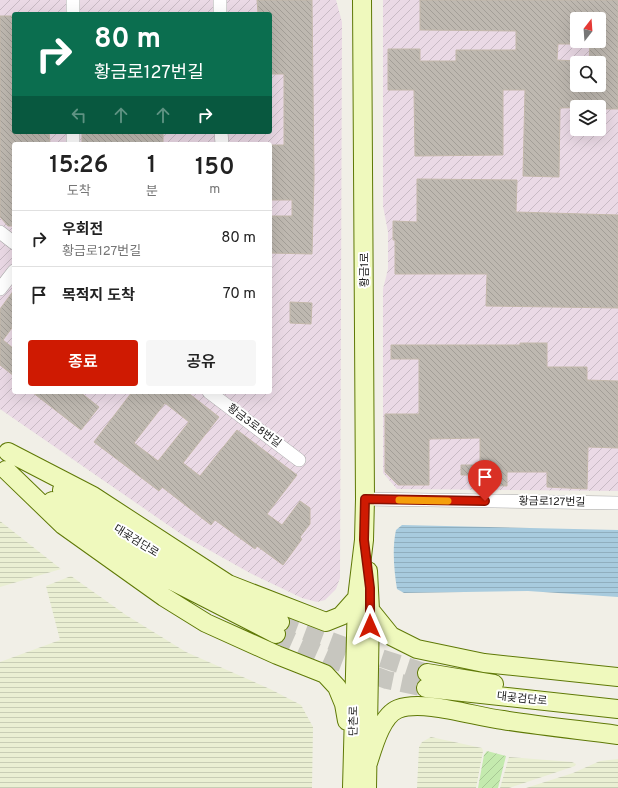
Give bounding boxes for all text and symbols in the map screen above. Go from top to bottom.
north arrow [570,12,606,48]
map controls [570,12,606,136]
text: 80 m [94,22,161,58]
icon: right [28,28,80,80]
button: search [570,56,606,92]
text: 황금로127번길 [94,62,204,85]
button: layers [570,100,606,136]
icon: left [68,104,90,126]
icon: ahead [110,104,132,126]
icon: ahead [152,104,174,126]
icon: right [194,104,216,126]
text: 15:26 [49,151,108,181]
text: 1 [147,151,156,181]
text: 150 [195,153,235,183]
text: m [209,182,220,198]
text: 도착 [67,184,91,200]
text: 분 [146,184,158,200]
text: 우회전 [62,221,103,240]
icon: right [28,228,50,250]
text: 80 m [221,229,256,248]
text: 황금로127번길 [62,244,141,260]
street label: 황금1로 [358,253,372,287]
icon: arrive [28,284,50,306]
text: 70 m [223,285,256,304]
text: 목적지 도착 [62,287,135,306]
button: 종료 [28,340,138,386]
button: 공유 [146,340,256,386]
street label: 황금3로8번길 [224,401,284,451]
pin [468,460,502,501]
icon: arrive [474,466,496,488]
street label: 황금로127번길 [518,494,586,510]
street label: 대곶검단로 [111,522,161,560]
position arrow [349,605,391,647]
street label: 대곶검단로 [496,689,548,709]
street label: 단촌로 [347,706,361,736]

